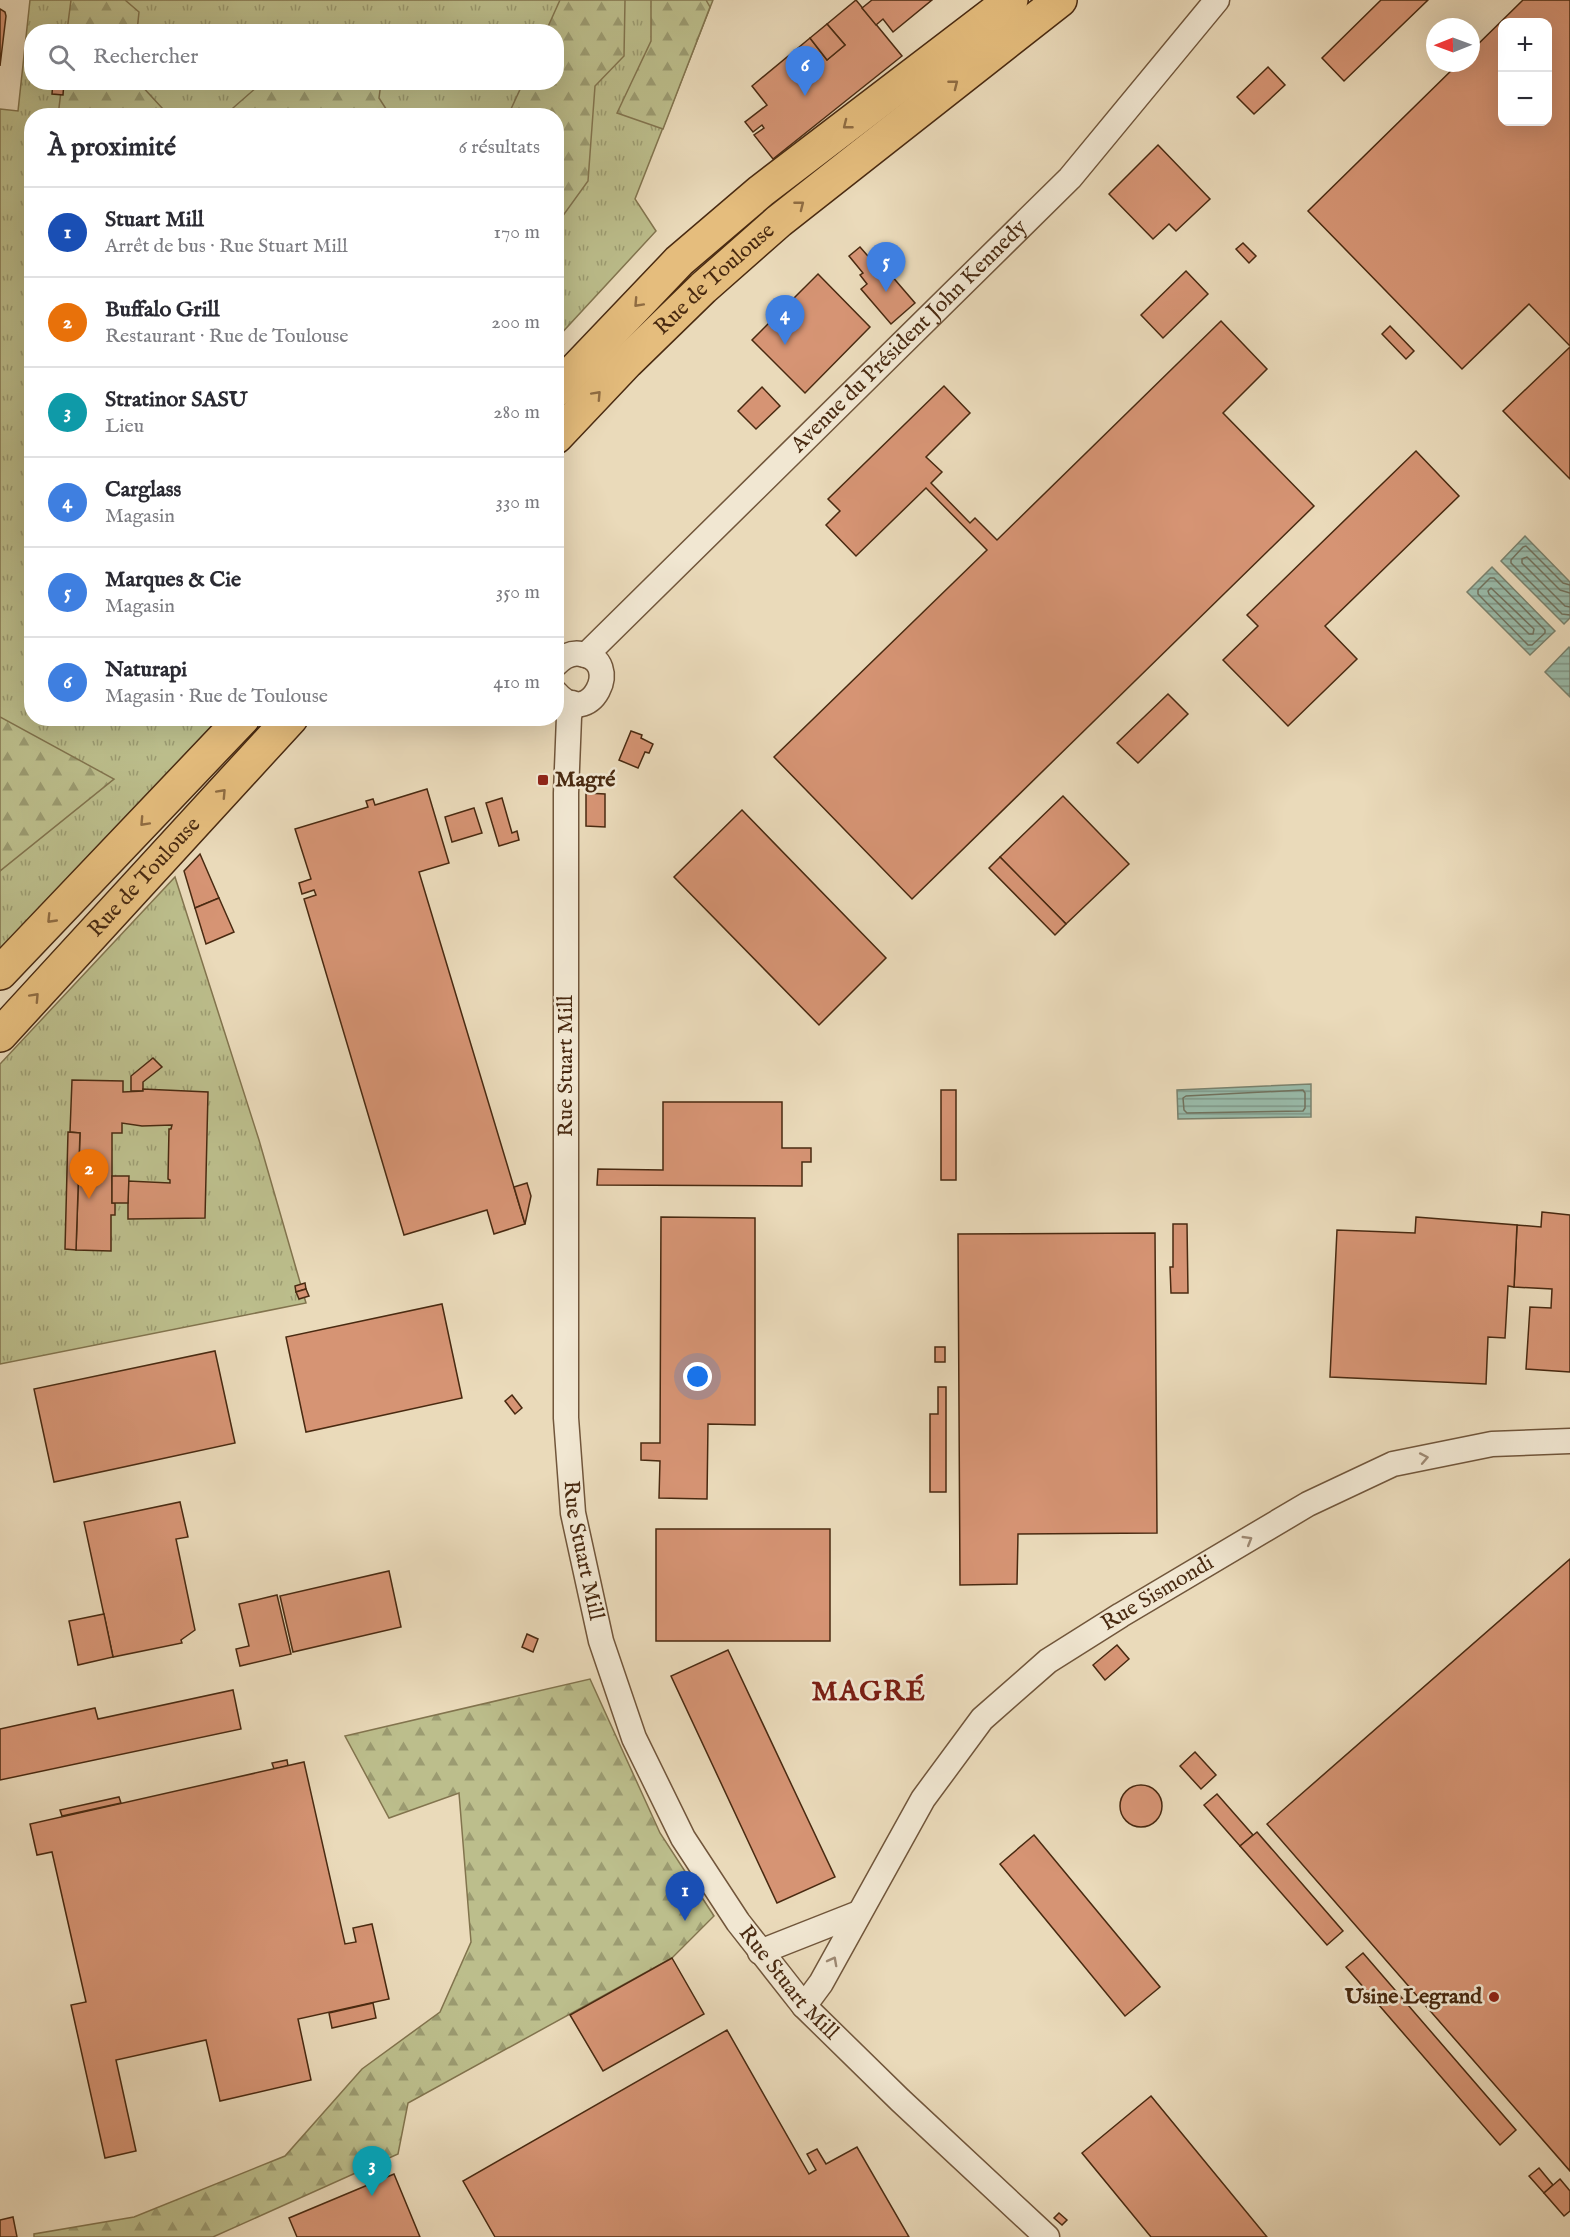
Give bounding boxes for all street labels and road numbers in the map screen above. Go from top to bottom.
street label: Avenue du Président John Kennedy [785,214,1034,460]
street label: Rue de Toulouse [649,217,781,341]
street label: Rue de Toulouse [82,811,207,943]
street label: Rue Stuart Mill [552,995,580,1137]
street label: Rue Stuart Mill [557,1479,610,1623]
street label: Rue Sismondi [1096,1549,1219,1638]
street label: Rue Stuart Mill [732,1920,845,2046]

